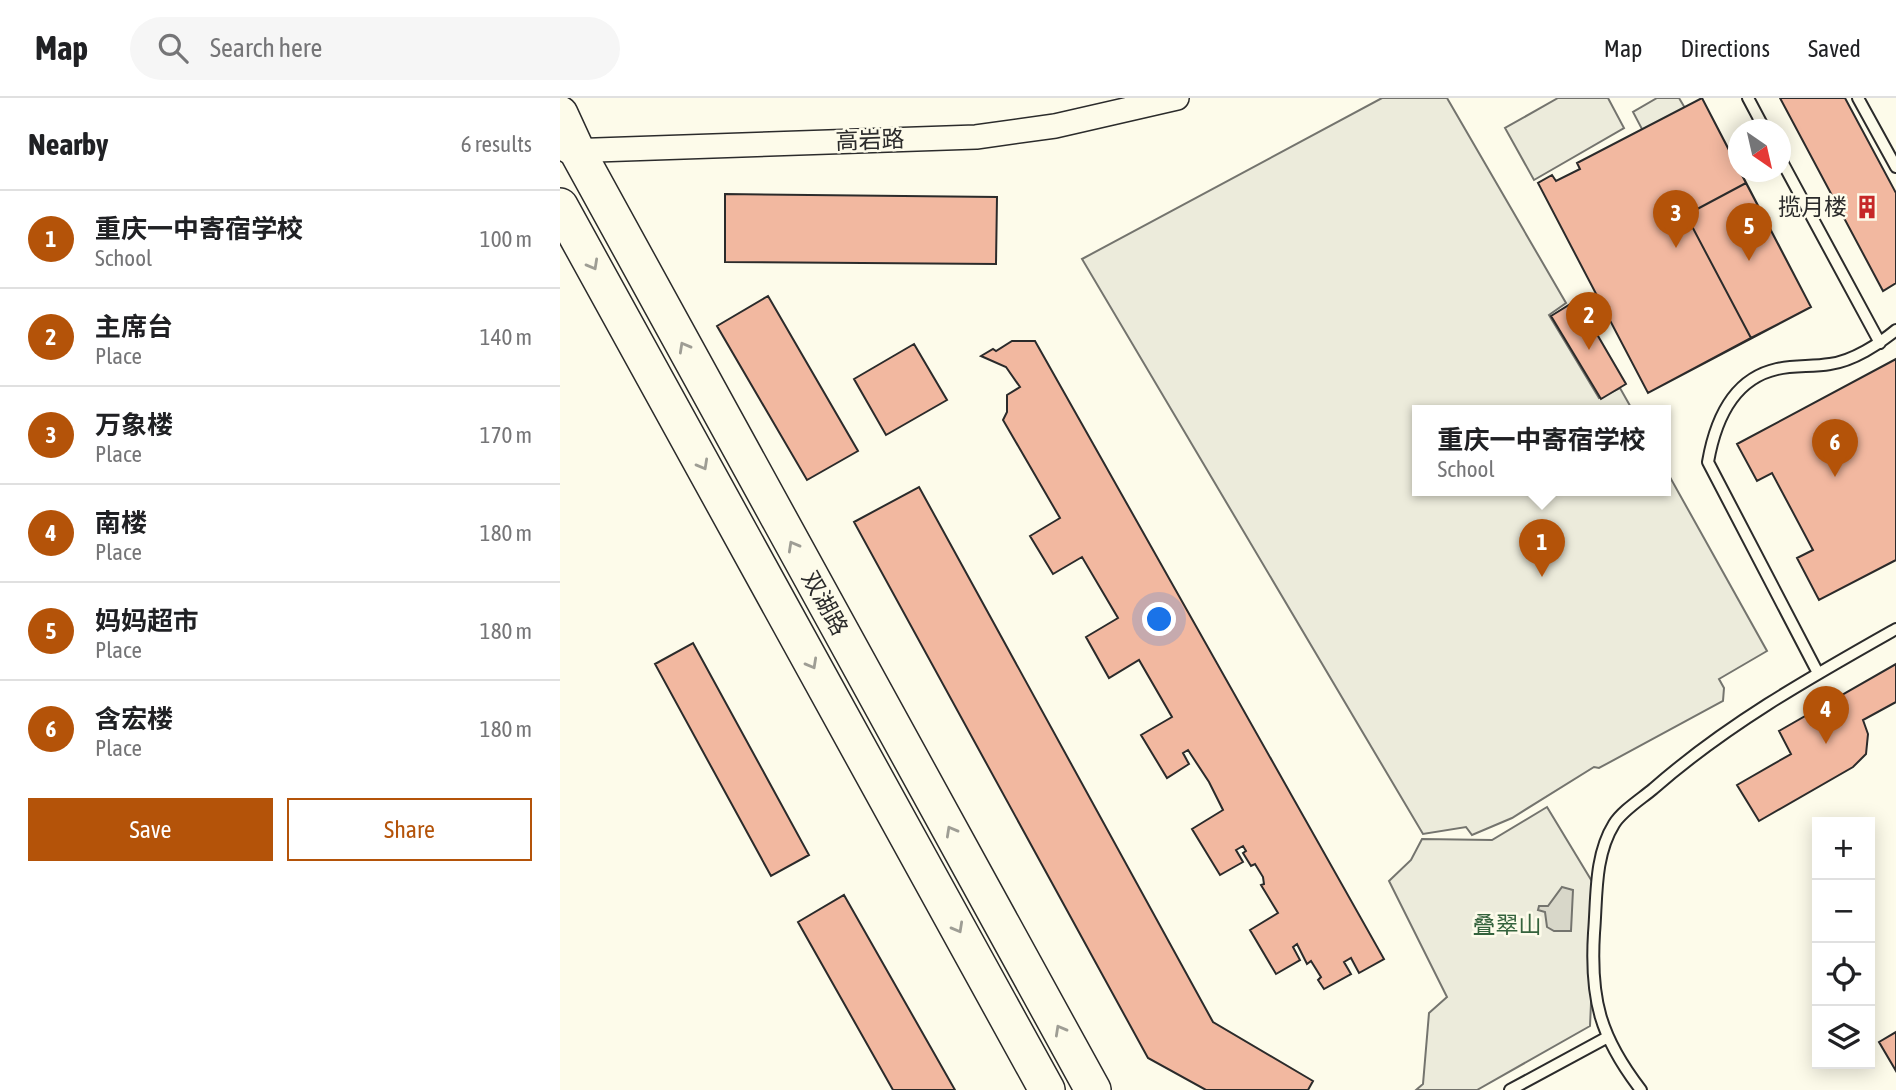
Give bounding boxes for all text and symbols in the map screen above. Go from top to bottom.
search box [130,17,620,80]
text: Map [35,29,88,67]
icon: search [154,29,192,67]
text: Search here [210,33,322,63]
text: Map [1604,35,1642,62]
text: Directions [1680,35,1770,62]
text: Saved [1808,35,1861,62]
north arrow [1728,119,1791,182]
street label: 高岩路 [835,126,905,154]
text: Nearby [28,127,108,161]
text: 6 results [461,131,532,157]
pin: 3 [1653,190,1699,248]
building icon: 揽月楼 [1853,193,1881,221]
place label: 揽月楼 [1778,194,1847,220]
pin: 5 [1726,203,1772,261]
text: 重庆一中寄宿学校 [95,214,303,244]
text: 1 [46,226,56,252]
text: 100 m [480,226,532,252]
text: School [95,245,152,271]
one-way arrow [585,258,598,271]
pin: 2 [1566,292,1612,350]
text: 主席台 [95,312,173,342]
text: 2 [46,324,56,350]
text: 140 m [480,324,532,350]
one-way arrow [679,341,692,354]
text: Place [95,343,142,369]
popup [1412,405,1671,496]
text: 万象楼 [95,410,173,440]
pin: 6 [1812,419,1858,477]
text: 3 [46,422,56,448]
text: 170 m [480,422,532,448]
text: 重庆一中寄宿学校 [1437,425,1646,455]
text: Place [95,441,142,467]
text: School [1437,456,1495,482]
one-way arrow [695,457,708,470]
text: 南楼 [95,508,147,538]
pin: 1 [1519,519,1565,577]
text: 4 [46,520,56,546]
text: 180 m [480,520,532,546]
text: Place [95,539,142,565]
one-way arrow [788,541,801,553]
street label: 双湖路 [797,567,853,639]
your location [1142,602,1176,636]
text: 妈妈超市 [95,606,199,636]
text: 5 [46,618,56,644]
text: 180 m [480,618,532,644]
text: Place [95,637,142,663]
one-way arrow [804,657,818,669]
pin: 4 [1803,686,1849,744]
text: 含宏楼 [95,704,173,734]
text: 6 [46,716,56,742]
text: 180 m [480,716,532,742]
text: Place [95,735,142,761]
button: Save [28,798,273,861]
button: Share [287,798,532,861]
map controls [1812,817,1875,1069]
button: + [1812,817,1875,880]
one-way arrow [945,826,959,838]
button: − [1812,880,1875,943]
park label: 叠翠山 [1473,912,1542,938]
one-way arrow [950,920,963,933]
button: locate [1812,943,1875,1006]
button: layers [1812,1006,1875,1069]
one-way arrow [1055,1025,1069,1038]

